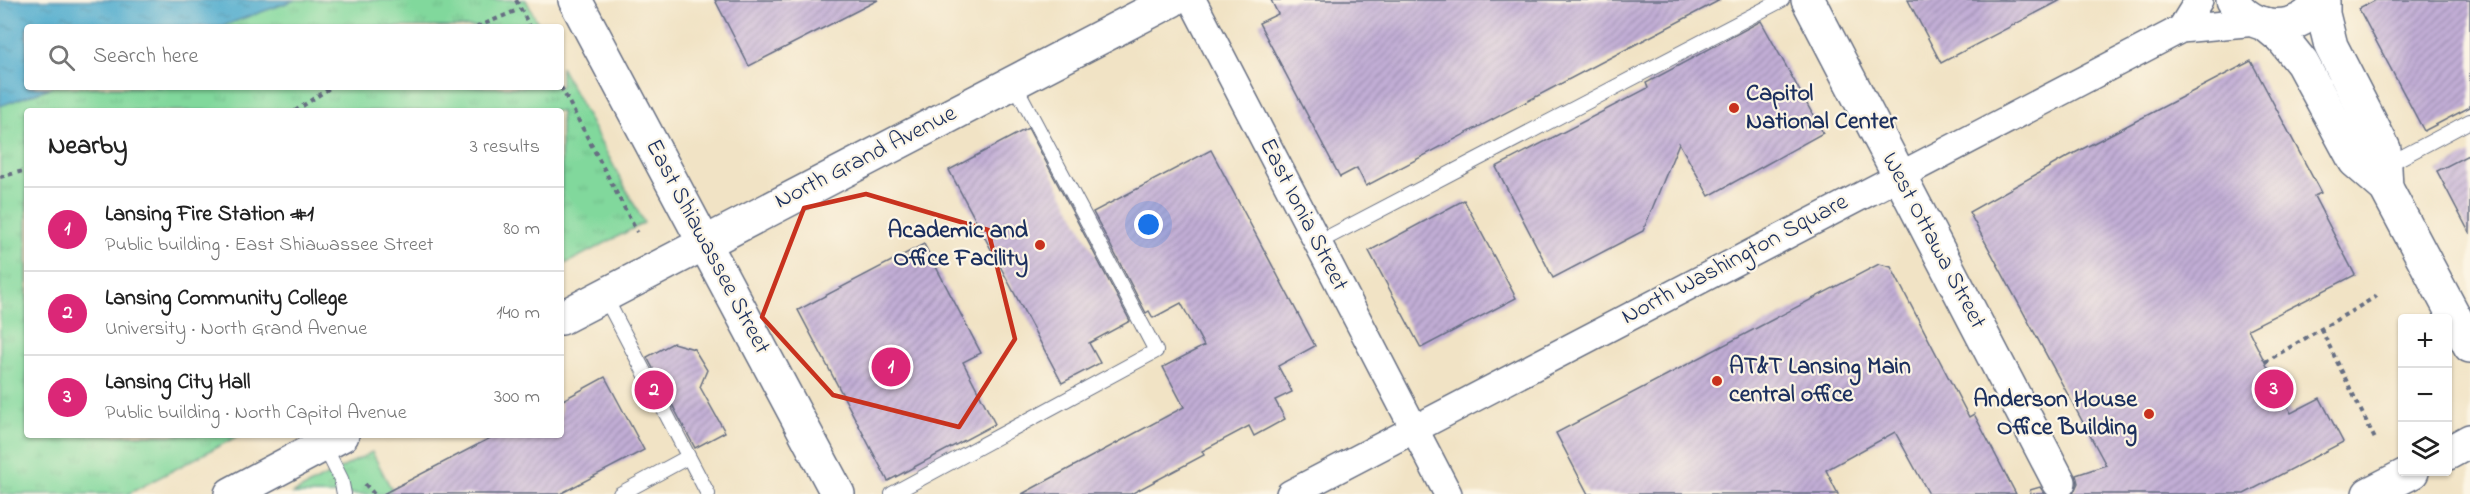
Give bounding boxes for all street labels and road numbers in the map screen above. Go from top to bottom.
street label: North Grand Avenue [769,97,963,219]
street label: East Ionia Street [1249,132,1357,298]
street label: East Shiawassee Street [635,133,779,361]
street label: West Ottawa Street [1872,146,1994,336]
street label: North Washington Square [1615,185,1855,335]

